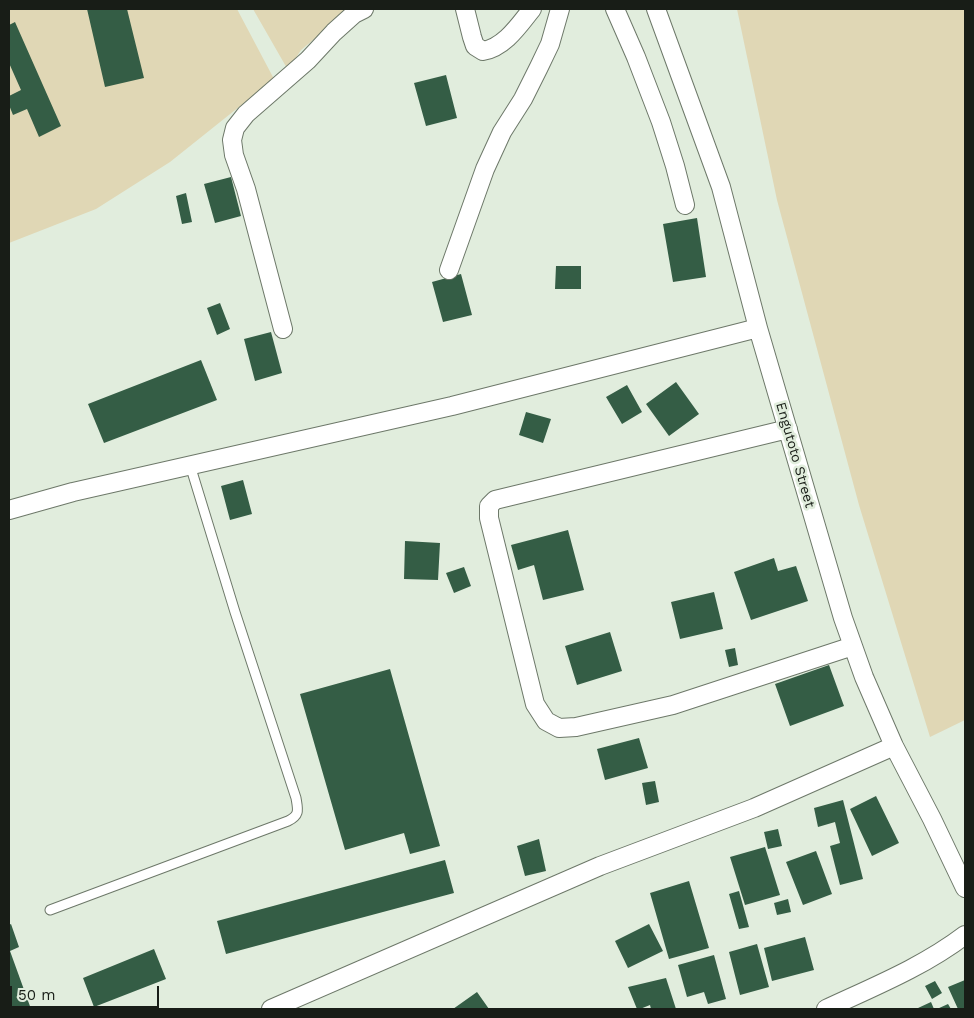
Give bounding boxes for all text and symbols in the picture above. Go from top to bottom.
street label: Engutoto Street [772,400,818,510]
scale bar [12,976,161,1008]
text: 50 m [18,986,55,1004]

